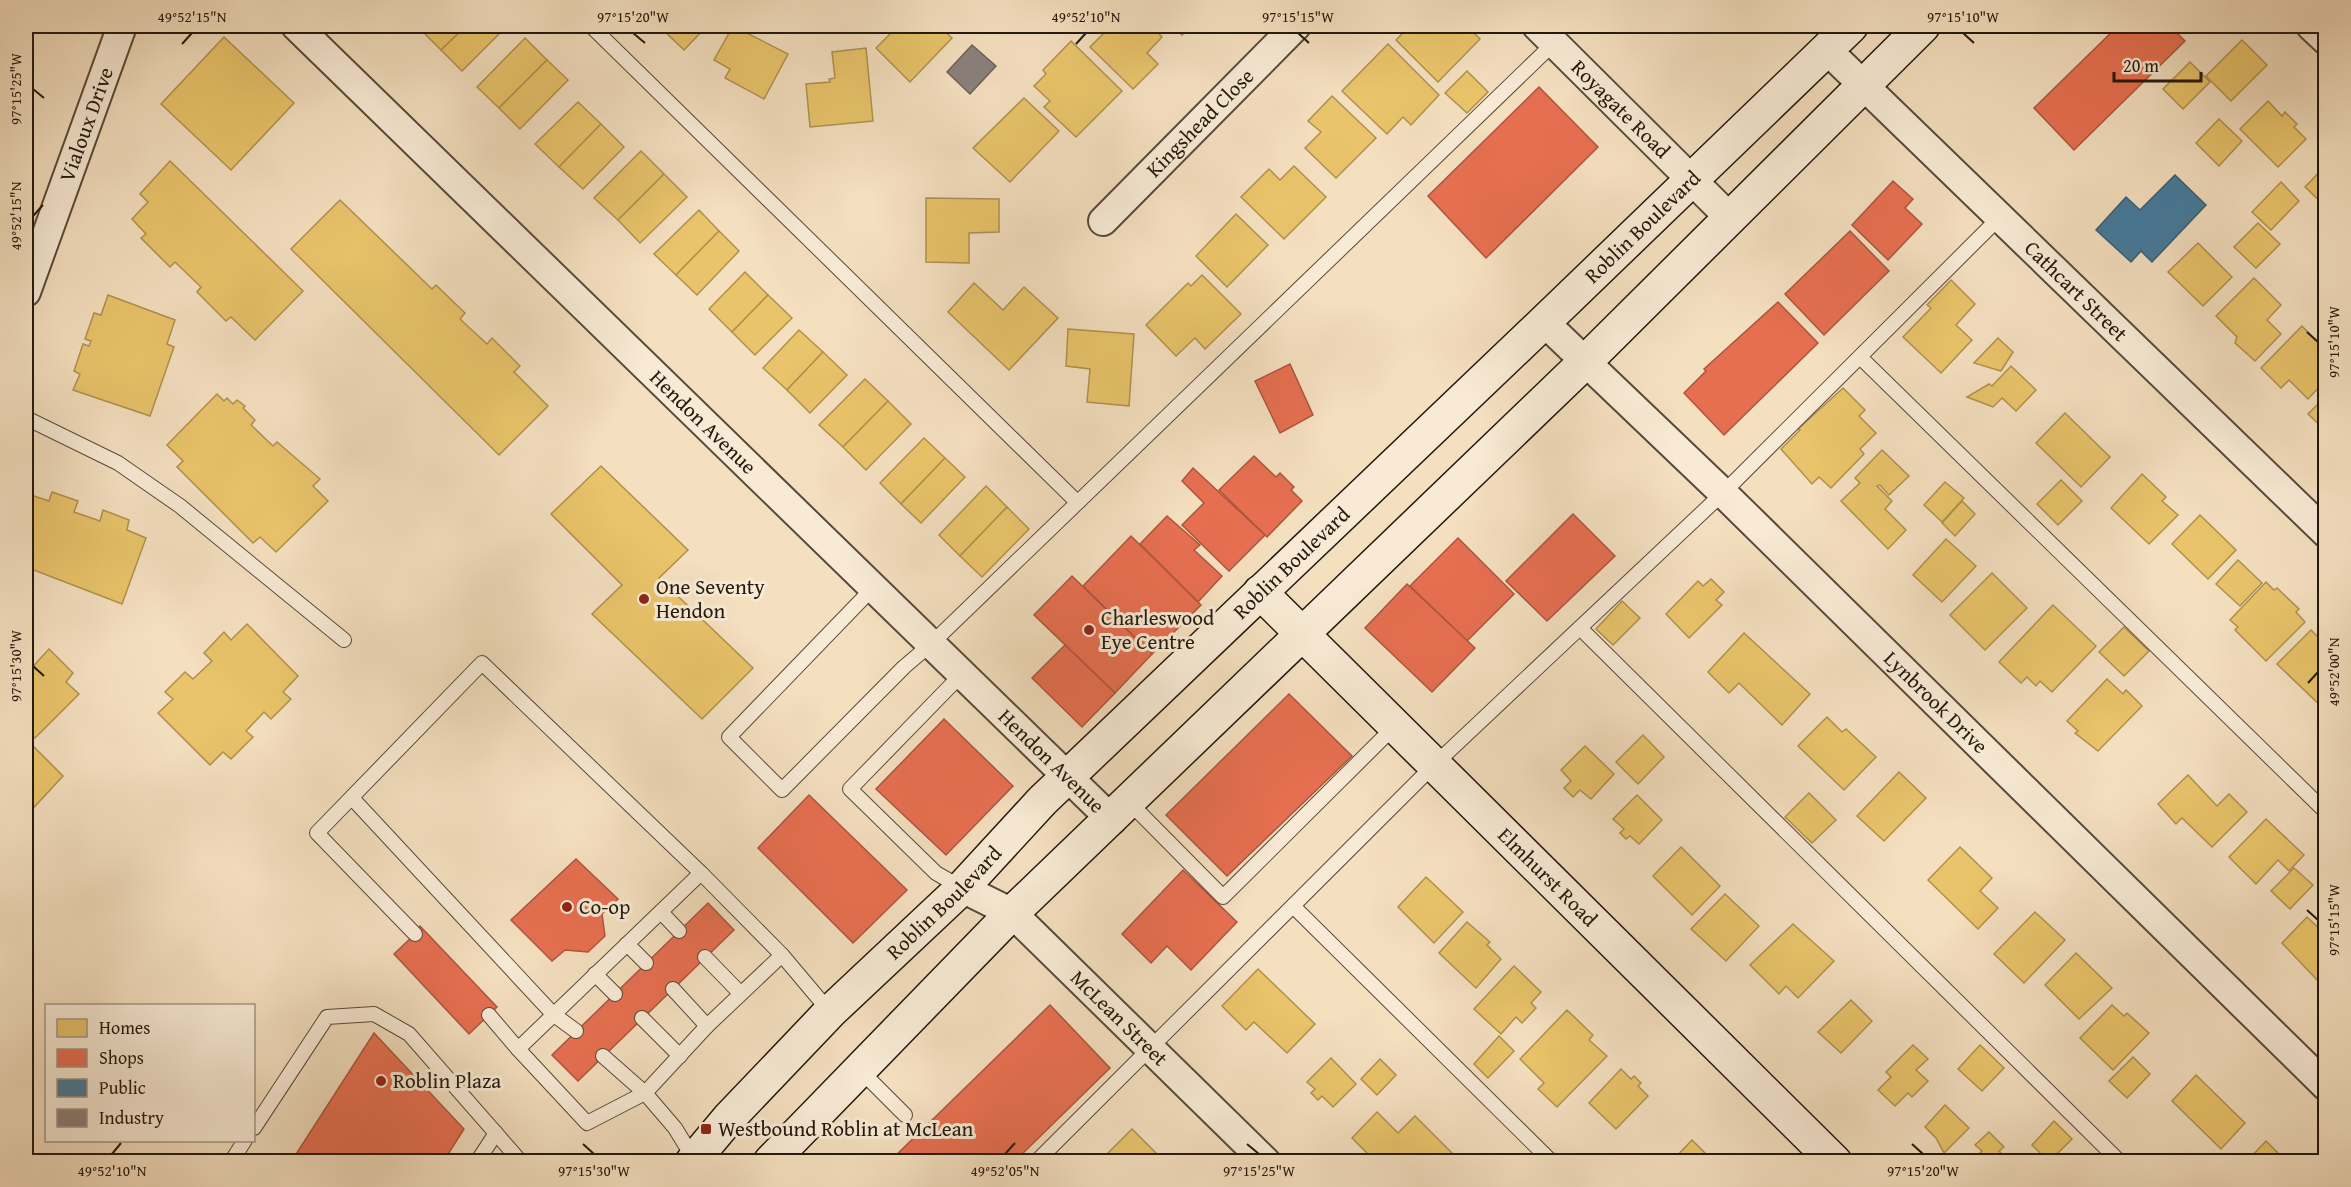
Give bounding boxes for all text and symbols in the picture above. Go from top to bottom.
text: 49°52'15"N [158,6,227,27]
text: 97°15'20"W [597,6,669,27]
text: 49°52'10"N [1052,6,1121,27]
text: 97°15'15"W [1262,6,1334,27]
text: 97°15'10"W [1927,6,1999,27]
scale bar [2114,45,2201,83]
street label: Royagate Road [1564,52,1678,166]
text: 20 m [2123,52,2159,79]
text: 97°15'25"W [5,53,26,125]
street label: Kingshead Close [1139,61,1261,184]
street label: Vialoux Drive [51,63,121,186]
street label: Roblin Boulevard [1577,162,1708,290]
text: 49°52'15"N [5,181,26,250]
street label: Cathcart Street [2018,233,2136,349]
text: 97°15'10"W [2323,306,2344,378]
street label: Hendon Avenue [643,362,764,481]
street label: Roblin Boulevard [1226,499,1357,626]
place label: One Seventy Hendon [656,571,765,626]
marker: One Seventy Hendon [637,592,651,606]
place label: Charleswood Eye Centre [1101,602,1215,657]
marker: Charleswood Eye Centre [1082,623,1096,637]
text: 97°15'30"W [5,630,26,702]
text: 49°52'00"N [2323,637,2344,706]
street label: Lynbrook Drive [1877,643,1995,761]
street label: Hendon Avenue [991,701,1112,820]
street label: Elmhurst Road [1491,820,1606,934]
street label: Roblin Boulevard [879,838,1009,967]
text: 97°15'15"W [2323,884,2344,956]
place label: Co-op [579,891,630,922]
marker: Co-op [560,900,574,914]
street label: McLean Street [1064,962,1176,1073]
legend [45,1004,255,1142]
text: Homes [99,1014,150,1041]
text: Shops [99,1044,144,1071]
place label: Roblin Plaza [393,1065,501,1096]
text: Public [99,1074,146,1101]
marker: Roblin Plaza [374,1074,388,1088]
text: Industry [99,1104,164,1131]
place label: Westbound Roblin at McLean [718,1113,974,1144]
marker: Westbound Roblin at McLean [699,1122,713,1136]
text: 49°52'10"N [78,1160,147,1181]
text: 97°15'30"W [558,1160,630,1181]
text: 49°52'05"N [971,1160,1040,1181]
text: 97°15'25"W [1223,1160,1295,1181]
text: 97°15'20"W [1887,1160,1959,1181]

